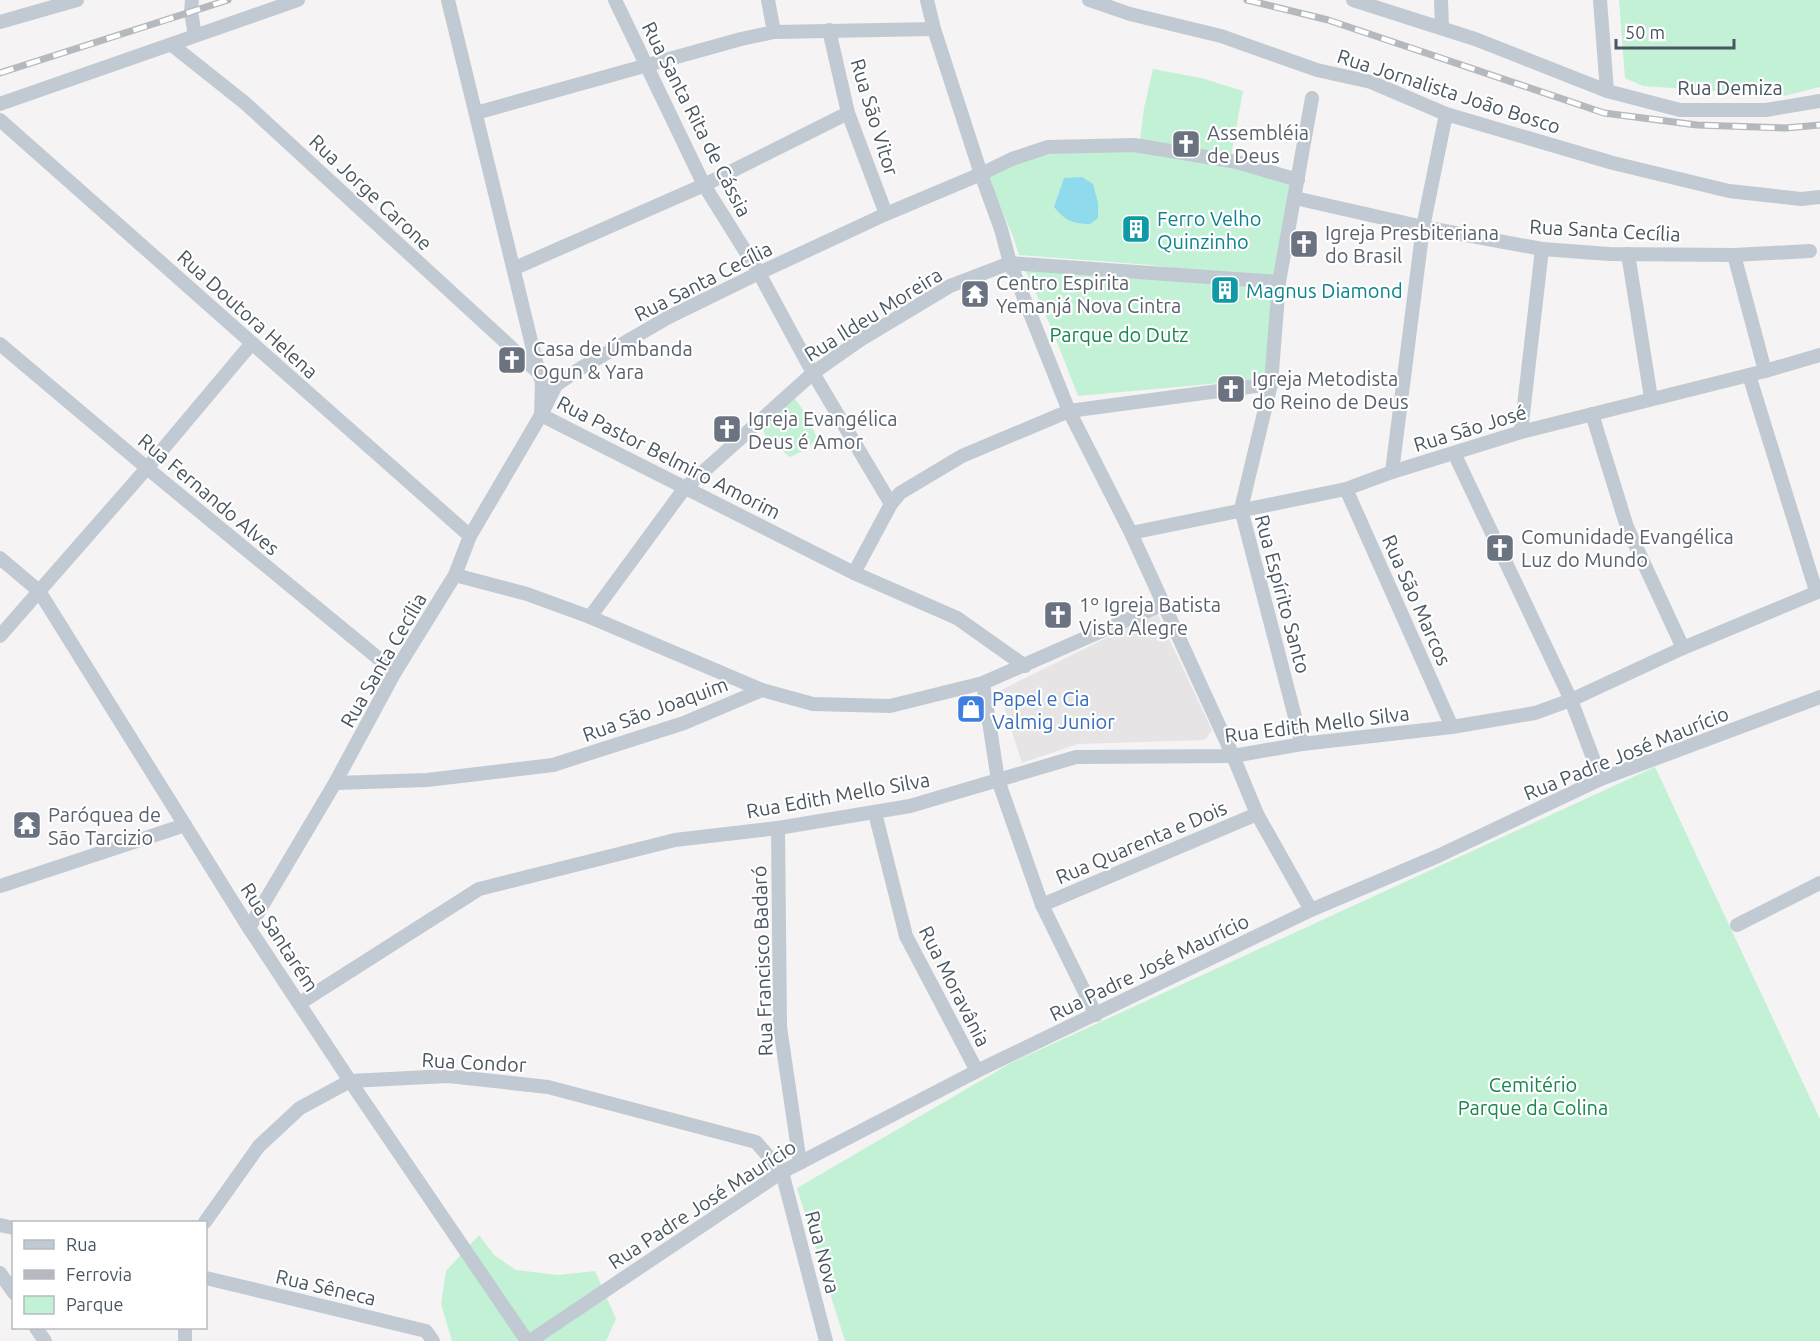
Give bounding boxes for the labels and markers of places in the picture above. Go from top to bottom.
place label: Assembléia de Deus [1207,121,1309,167]
church icon: Assembléia de Deus [1170,128,1202,160]
place label: Ferro Velho Quinzinho [1157,207,1261,253]
building icon: Ferro Velho Quinzinho [1120,213,1152,245]
place label: Igreja Presbiteriana do Brasil [1325,221,1499,267]
church icon: Igreja Presbiteriana do Brasil [1288,228,1320,260]
place label: Centro Espirita Yemanjá Nova Cintra [996,271,1181,317]
building icon: Magnus Diamond [1209,274,1241,306]
temple icon: Centro Espirita Yemanjá Nova Cintra [959,278,991,310]
place label: Magnus Diamond [1246,279,1403,302]
place label: Casa de Úmbanda Ogun & Yara [533,337,693,383]
church icon: Casa de Úmbanda Ogun & Yara [496,344,528,376]
place label: Igreja Metodista do Reino de Deus [1252,367,1409,413]
church icon: Igreja Metodista do Reino de Deus [1215,373,1247,405]
place label: Igreja Evangélica Deus é Amor [748,407,898,453]
church icon: Igreja Evangélica Deus é Amor [711,413,743,445]
place label: Comunidade Evangélica Luz do Mundo [1521,525,1734,571]
church icon: Comunidade Evangélica Luz do Mundo [1484,532,1516,564]
place label: 1º Igreja Batista Vista Alegre [1079,593,1221,639]
church icon: 1º Igreja Batista Vista Alegre [1042,599,1074,631]
place label: Papel e Cia Valmig Junior [992,687,1115,733]
shop icon: Papel e Cia Valmig Junior [955,693,987,725]
place label: Paróquea de São Tarcizio [48,803,161,849]
temple icon: Paróquea de São Tarcizio [11,809,43,841]

